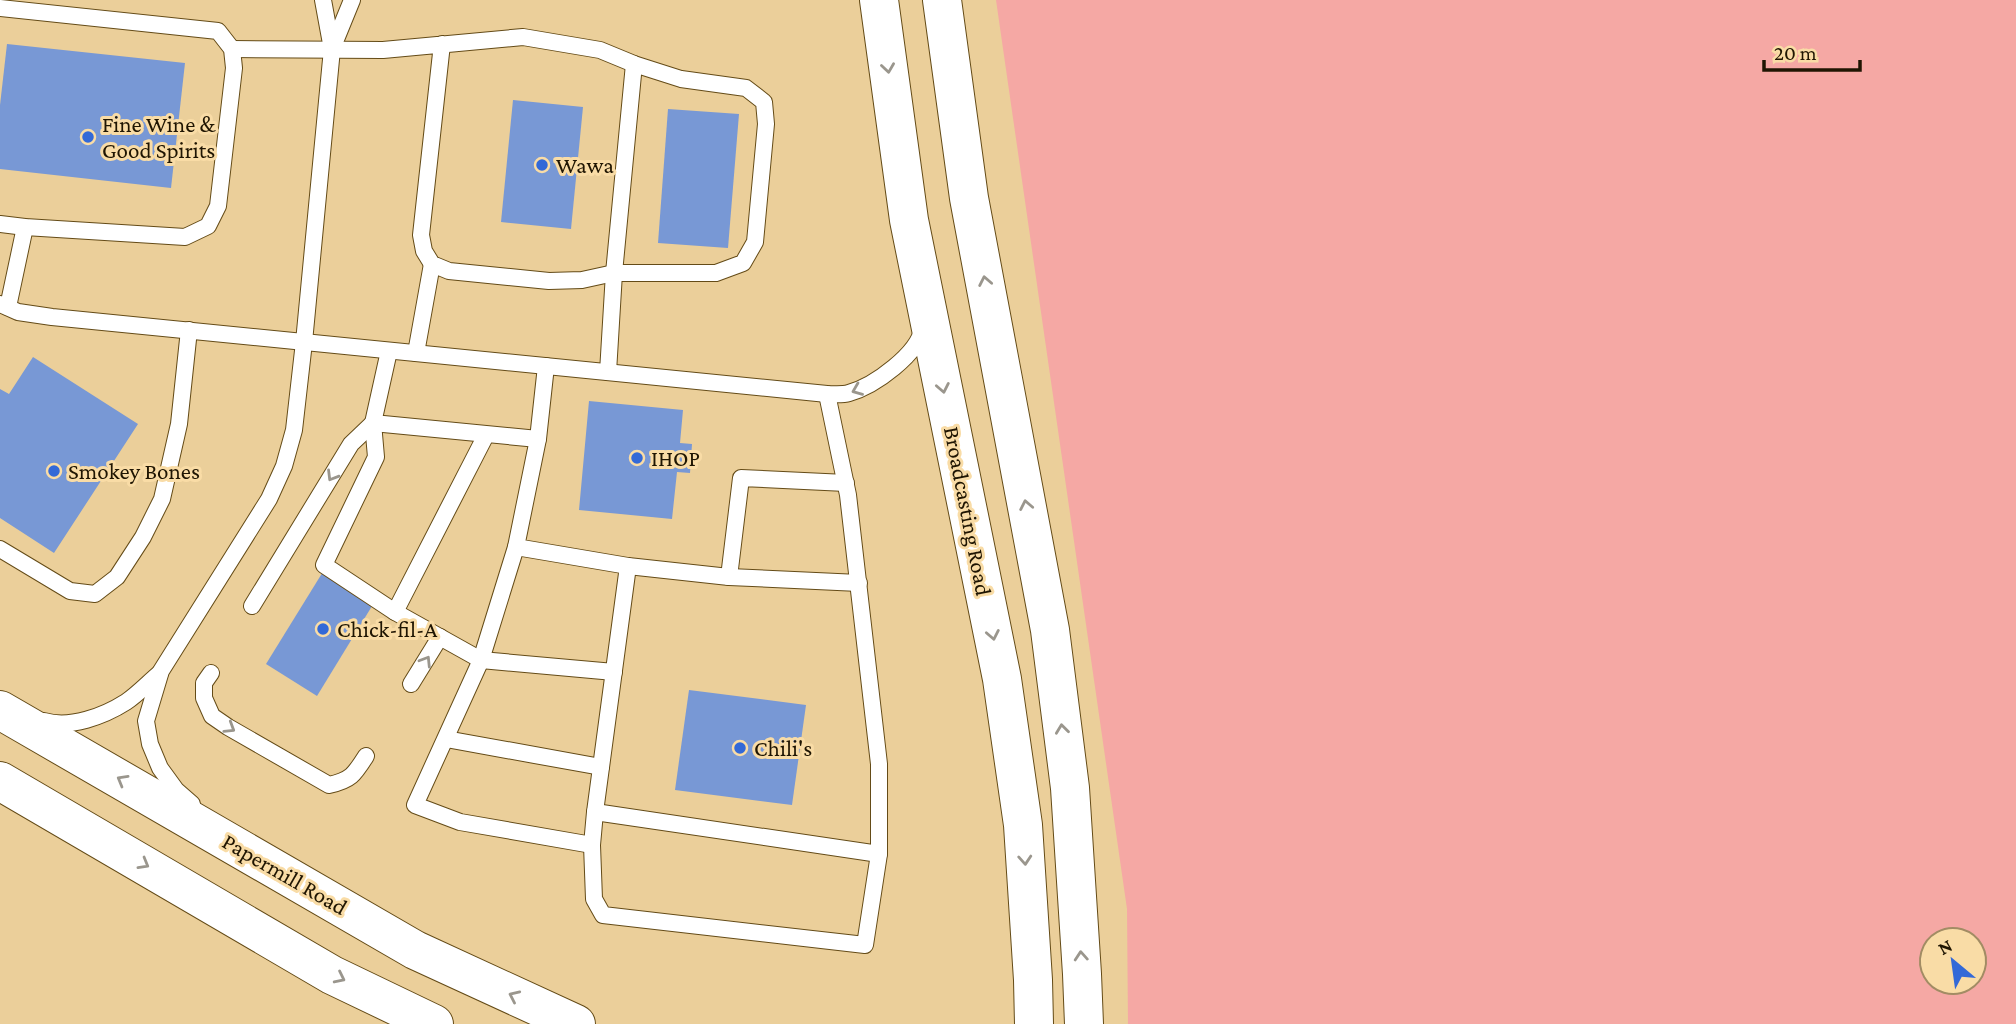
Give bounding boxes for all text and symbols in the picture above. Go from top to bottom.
scale bar [1764,28,1860,72]
text: 20 m [1774,41,1817,65]
one-way arrow [881,62,896,74]
place label: Fine Wine & Good Spirits [102,111,217,163]
marker: Fine Wine & Good Spirits [80,129,96,145]
place label: Wawa [556,152,614,178]
marker: Wawa [534,157,550,173]
one-way arrow [978,275,993,287]
one-way arrow [852,381,864,395]
one-way arrow [935,382,950,394]
street label: Broadcasting Road [939,424,997,598]
place label: IHOP [651,445,700,471]
marker: IHOP [629,450,645,466]
place label: Smokey Bones [68,458,200,484]
marker: Smokey Bones [46,463,62,479]
one-way arrow [327,468,340,481]
one-way arrow [1019,499,1034,511]
place label: Chick-fil-A [337,616,438,642]
marker: Chick-fil-A [315,621,331,637]
one-way arrow [985,629,1000,641]
one-way arrow [417,655,430,668]
one-way arrow [223,720,236,733]
one-way arrow [1055,723,1070,735]
place label: Chili's [754,735,812,761]
marker: Chili's [732,740,748,756]
one-way arrow [117,775,129,788]
street label: Papermill Road [218,828,352,920]
one-way arrow [1017,855,1032,866]
one-way arrow [136,856,149,869]
north arrow [1918,926,1988,996]
text: N [1934,934,1956,959]
one-way arrow [1074,950,1089,961]
one-way arrow [333,970,346,984]
one-way arrow [509,990,522,1004]

